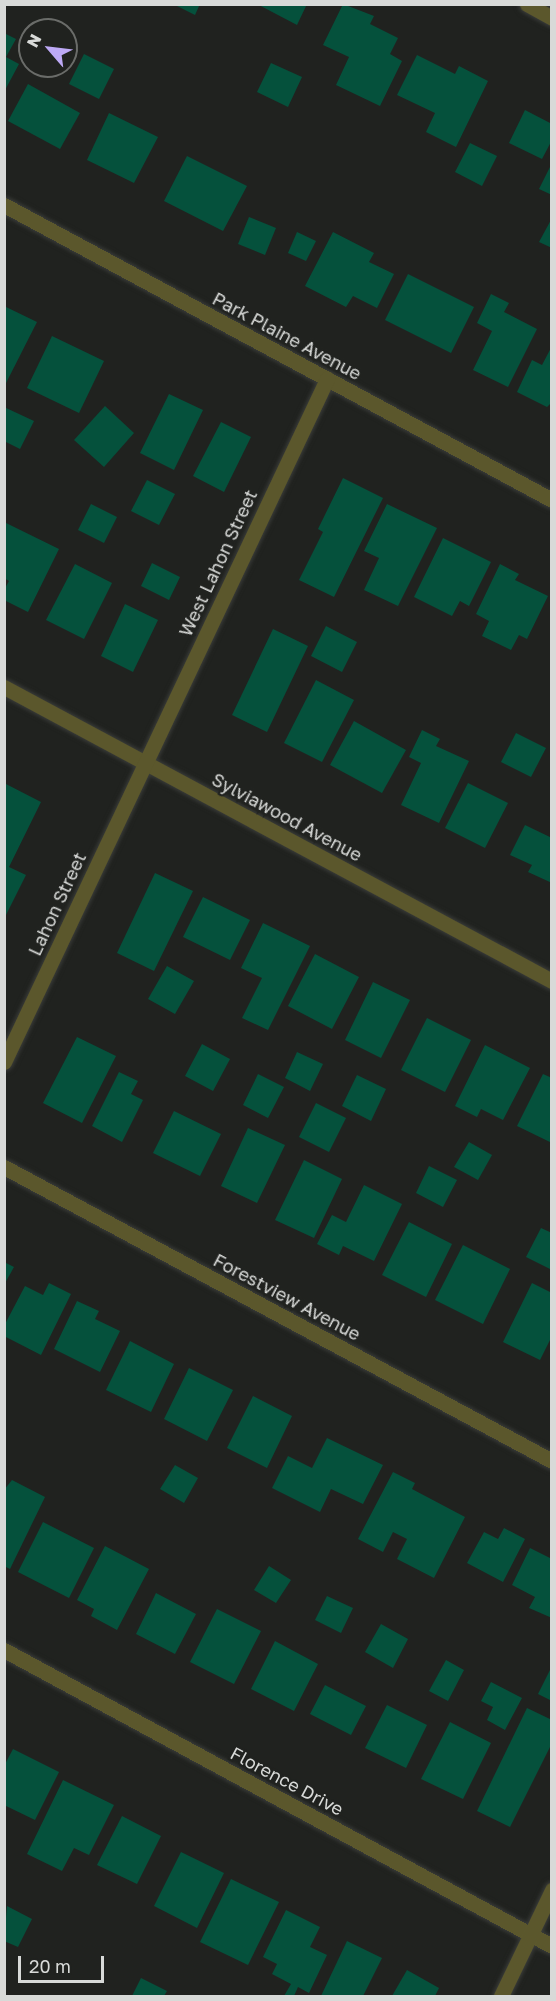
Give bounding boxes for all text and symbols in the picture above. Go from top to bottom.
north arrow [18,18,78,78]
text: N [22,30,46,51]
street label: Park Plaine Avenue [209,288,365,384]
street label: West Lahon Street [174,486,262,640]
street label: Sylviawood Avenue [208,768,366,866]
street label: Lahon Street [24,849,90,959]
street label: Forestview Avenue [210,1249,364,1345]
street label: Florence Drive [227,1742,347,1820]
scale bar [21,1944,106,1982]
text: 20 m [29,1955,71,1977]

